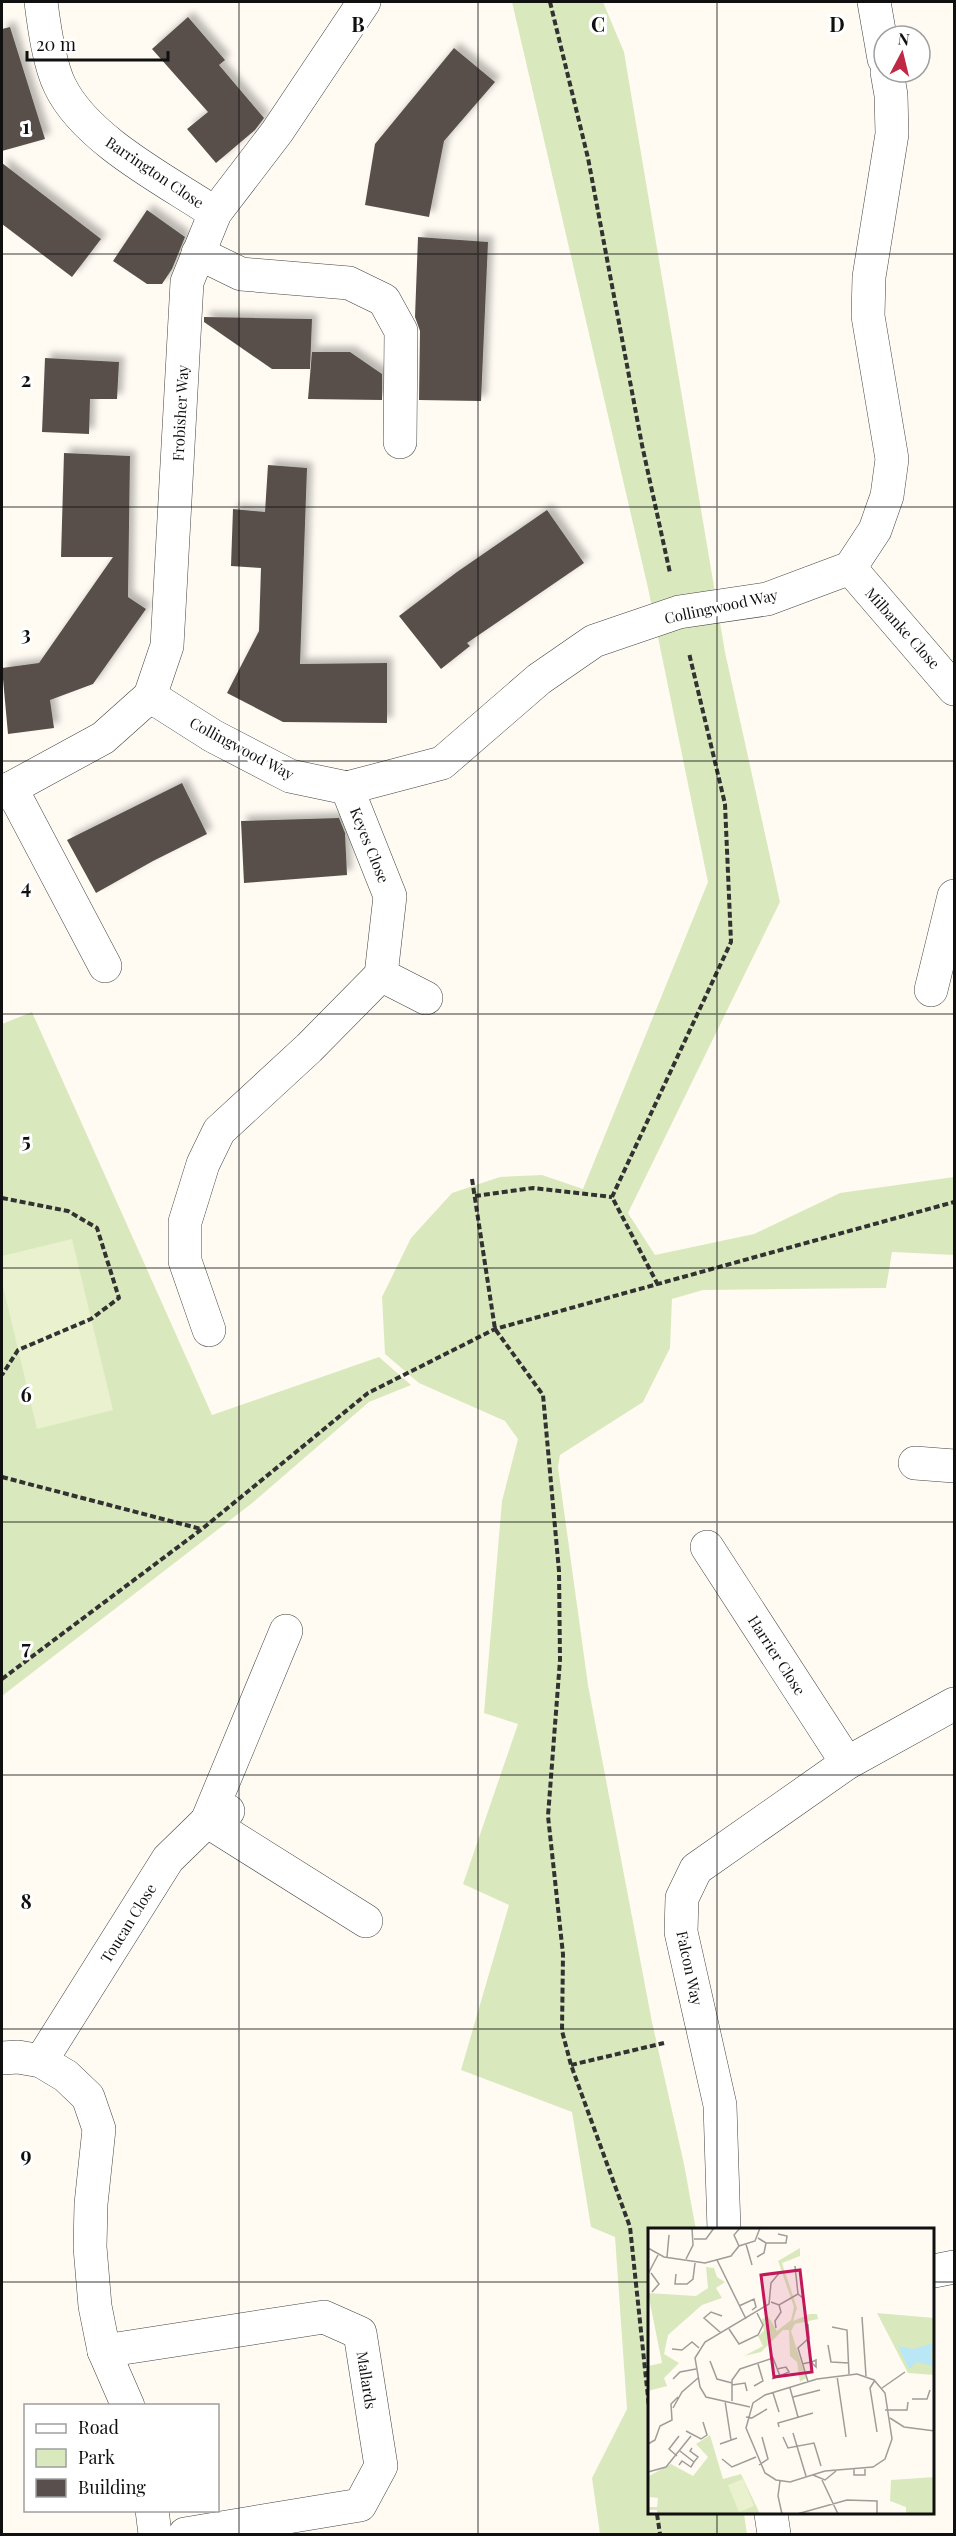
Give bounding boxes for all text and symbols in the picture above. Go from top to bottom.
text: B [351,10,365,37]
text: C [591,10,605,37]
text: D [829,10,845,37]
scale bar [27,24,168,62]
north arrow [872,24,932,84]
text: N [897,27,911,50]
text: 20 m [36,32,76,56]
text: 1 [22,112,30,139]
street label: Barrington Close [102,132,208,212]
street label: Frobisher Way [167,364,193,462]
text: 2 [21,365,31,392]
street label: Milbanke Close [861,583,945,673]
street label: Collingwood Way [662,584,780,628]
text: 3 [21,619,31,646]
street label: Collingwood Way [186,712,298,784]
street label: Keyes Close [346,804,394,886]
text: 4 [21,872,31,899]
text: 5 [21,1126,31,1153]
text: 6 [20,1380,32,1407]
street label: Harrier Close [744,1611,810,1699]
text: 7 [21,1633,31,1660]
street label: Toucan Close [96,1880,160,1966]
text: 8 [20,1887,32,1914]
street label: Falcon Way [672,1929,708,2007]
text: 9 [20,2140,32,2167]
inset map [648,2228,935,2515]
street label: Mallards [353,2350,381,2410]
legend [24,2404,219,2512]
text: Road [78,2415,119,2439]
text: Park [78,2445,115,2469]
text: Building [78,2475,146,2499]

